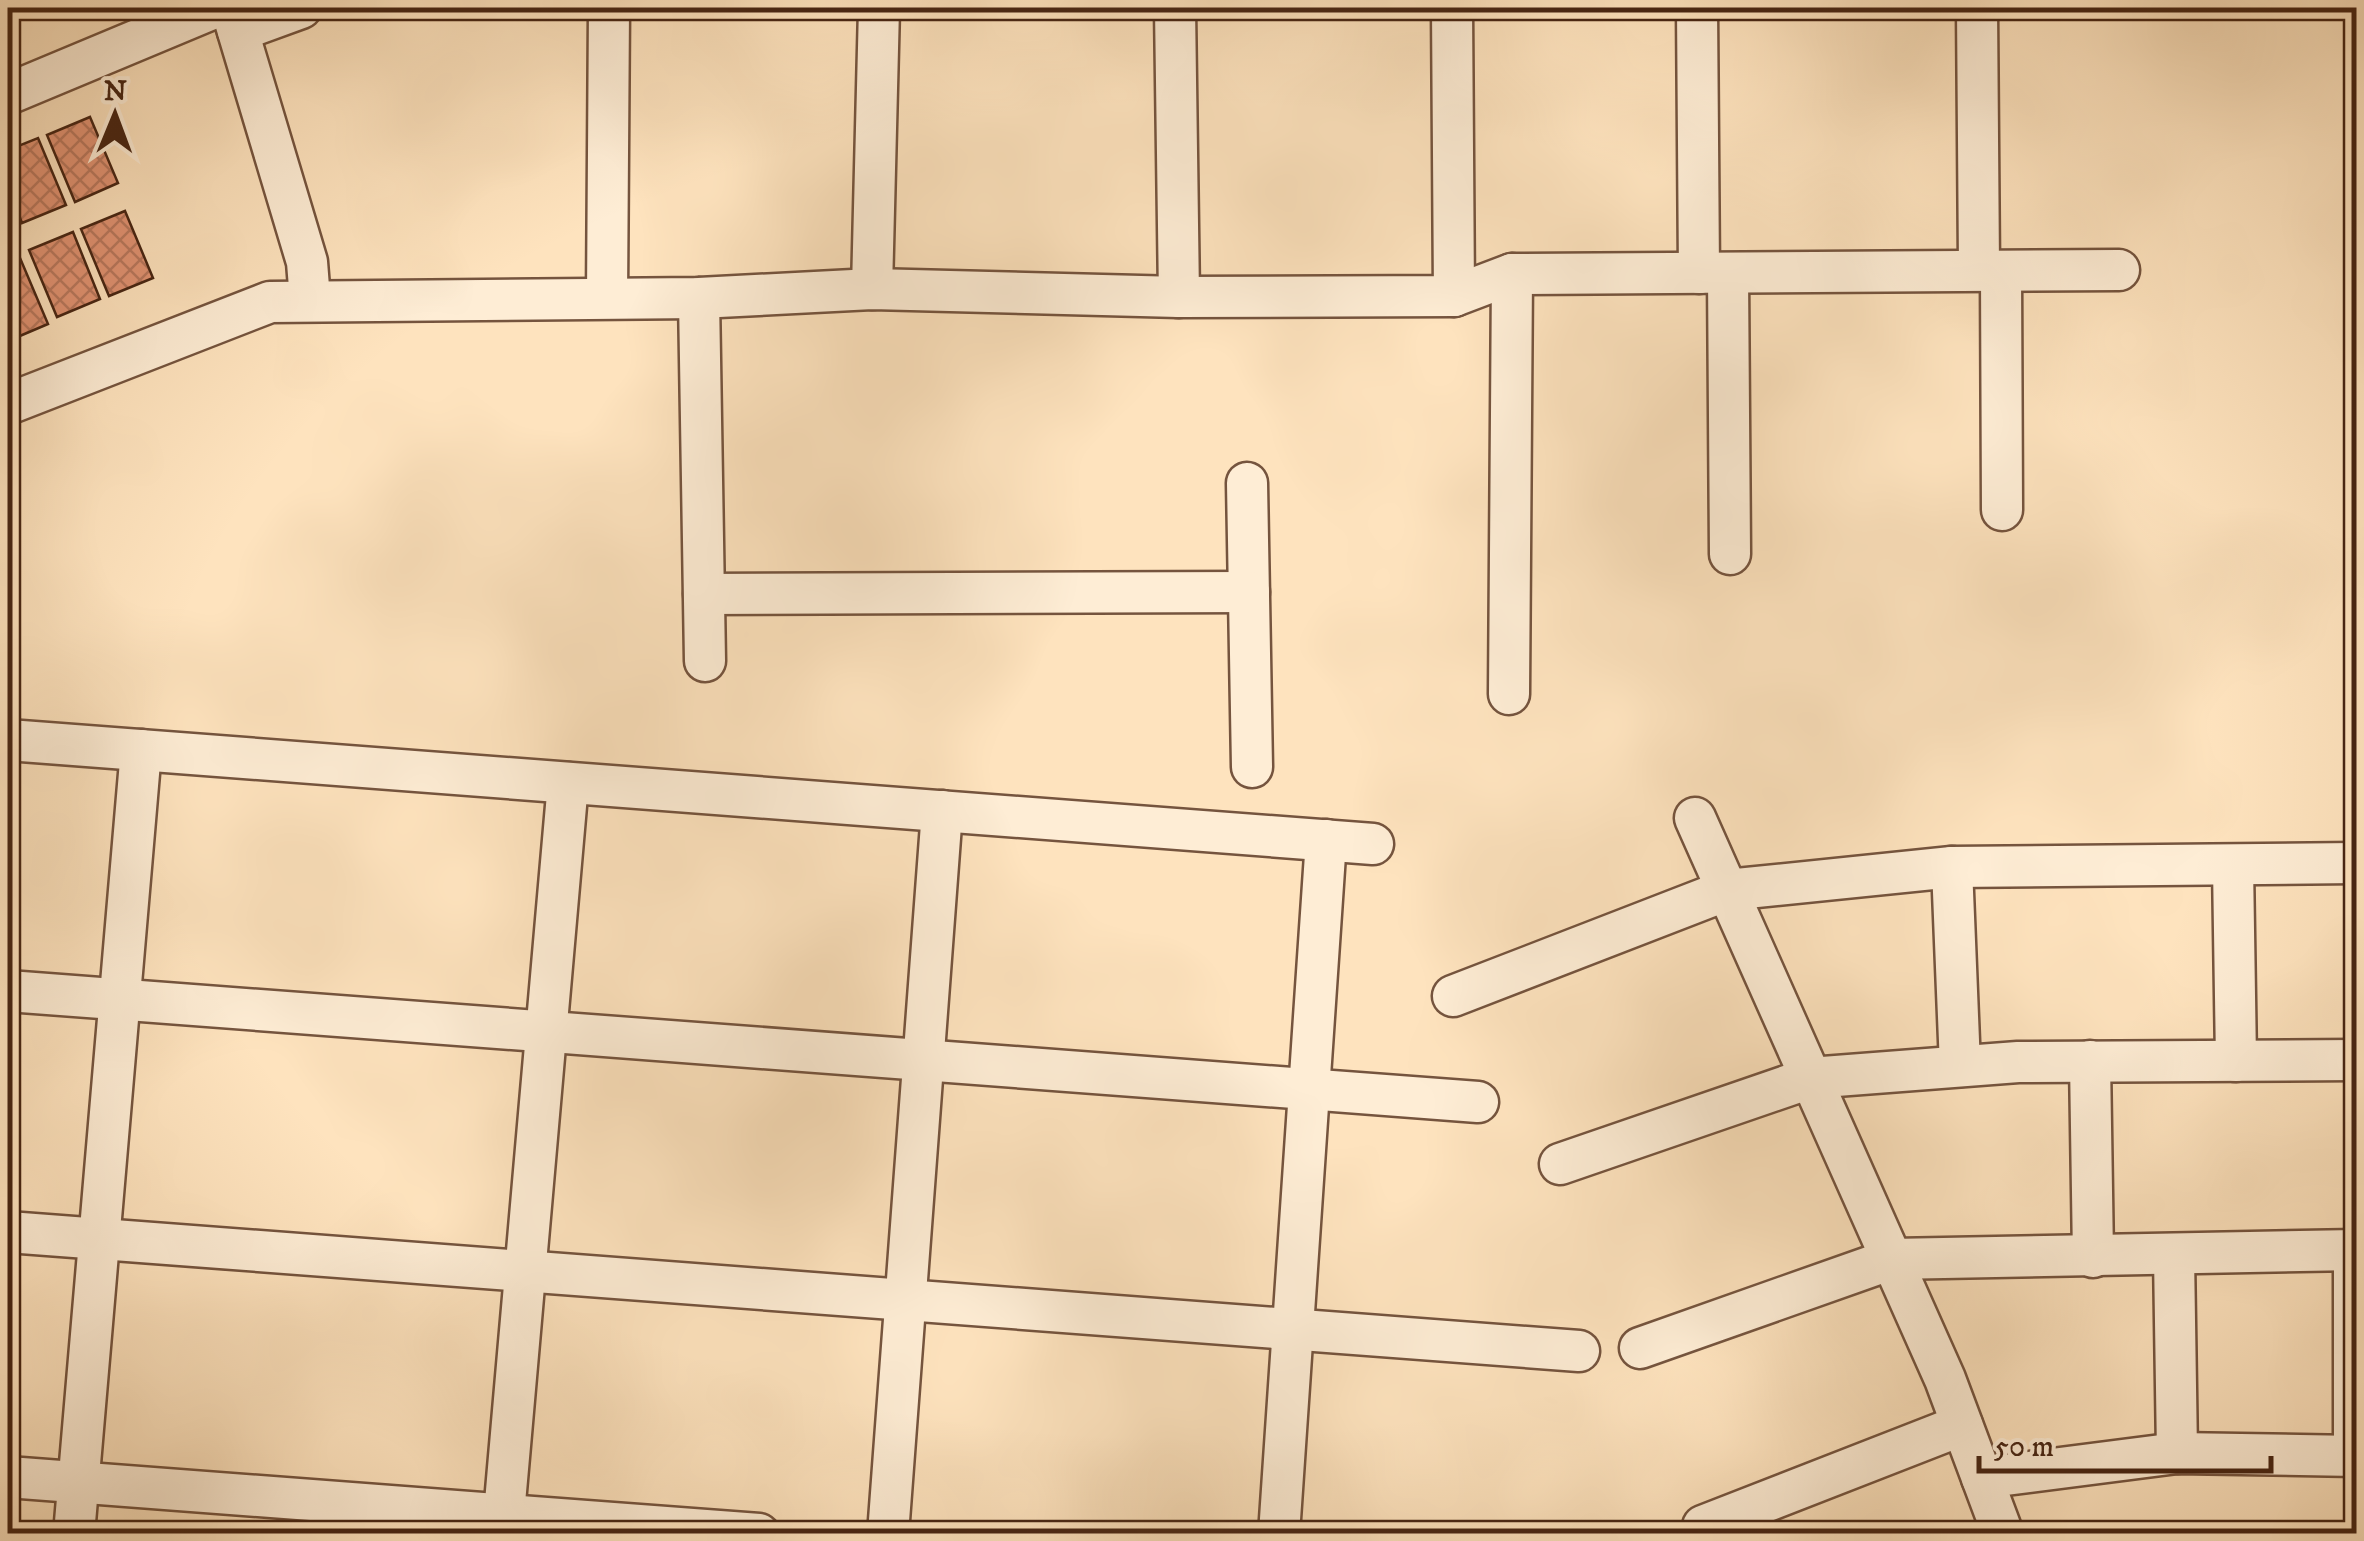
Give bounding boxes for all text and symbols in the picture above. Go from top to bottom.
north arrow [65,65,165,165]
text: N [104,74,127,109]
scale bar [1979,1411,2272,1473]
text: 50 m [1994,1429,2054,1466]

